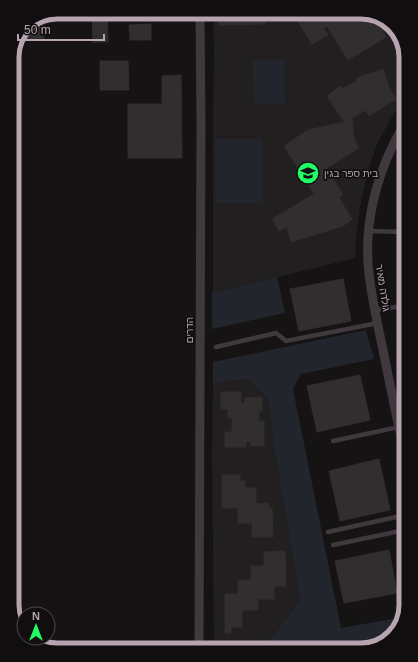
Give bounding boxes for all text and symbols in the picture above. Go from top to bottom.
scale bar [18,16,104,42]
text: 50 m [24,23,51,37]
school or university icon: בית ספר בגין [295,160,321,186]
place label: בית ספר בגין [324,168,378,179]
street label: גולדה מאיר [374,264,392,312]
street label: הדרים [184,317,195,343]
north arrow [16,606,56,646]
text: N [32,610,40,622]

